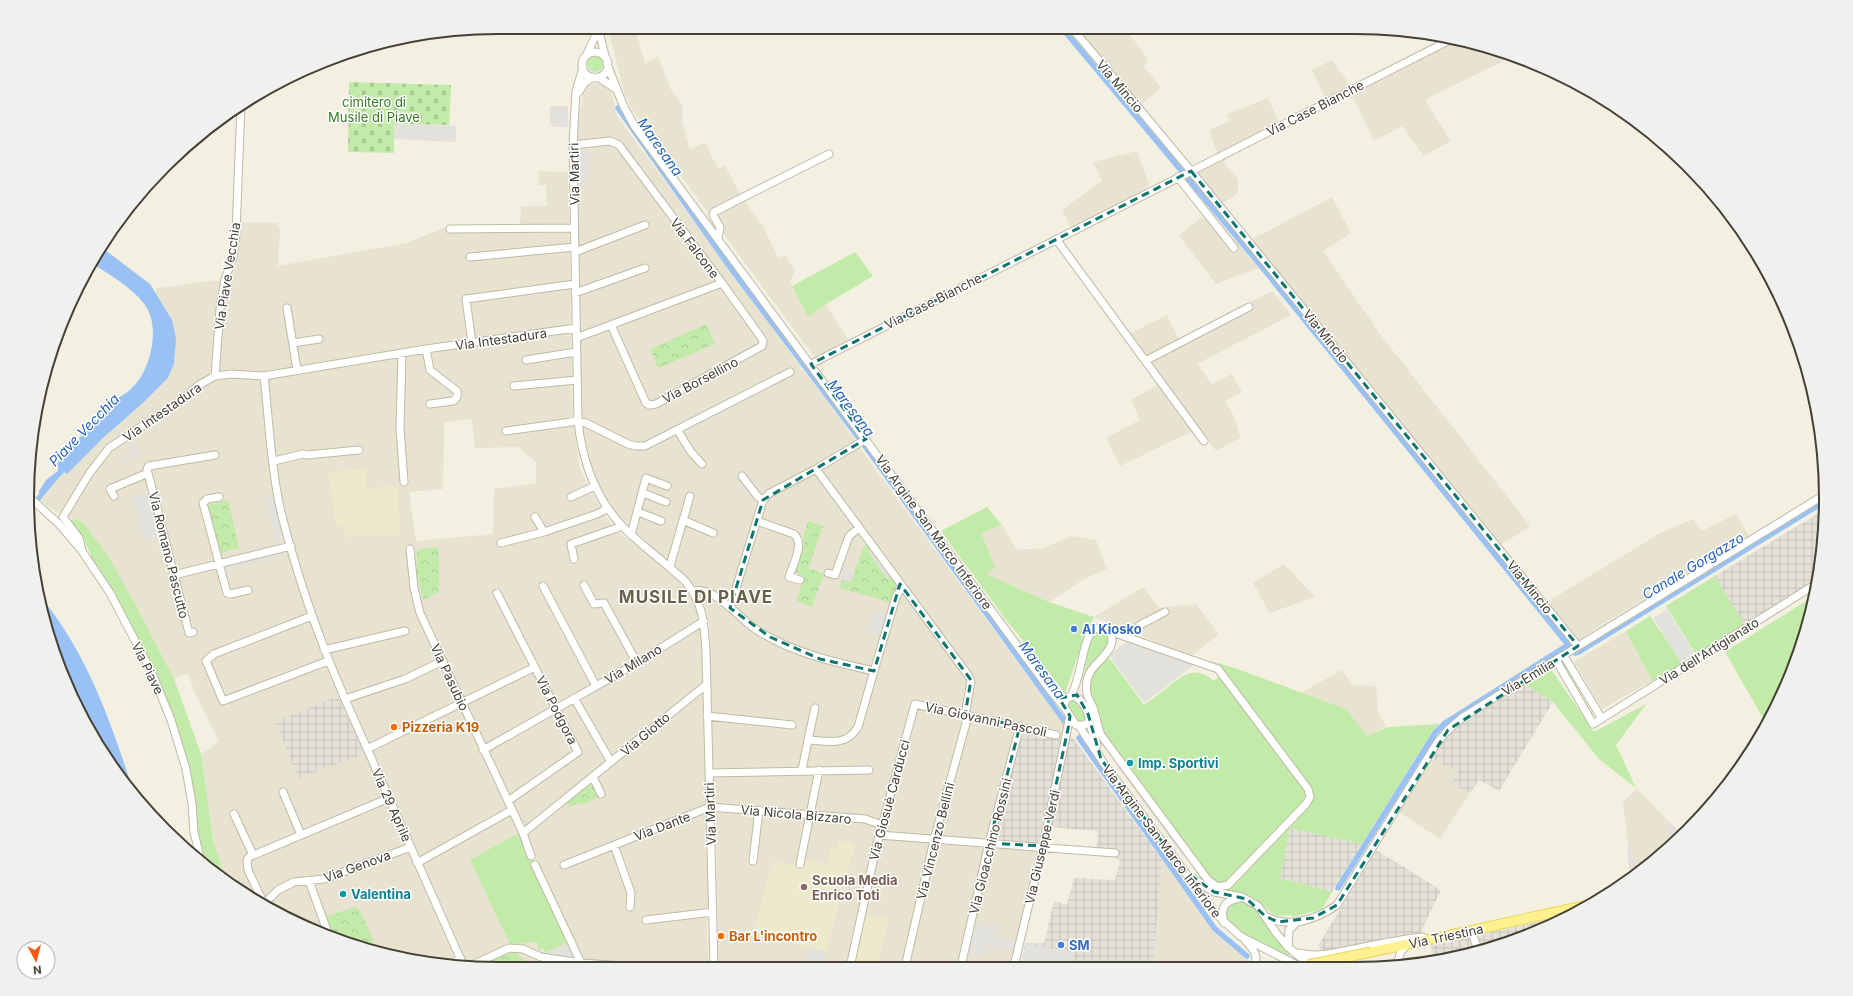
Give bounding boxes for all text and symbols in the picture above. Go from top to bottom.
street label: Via Mincio [1093,56,1147,116]
street label: Via Case Bianche [1264,77,1366,139]
park label: cimitero di Musile di Piave [328,94,420,125]
water label: Maresana [634,114,687,179]
street label: Via Martiri [565,142,583,206]
street label: Via Falcone [667,215,723,281]
street label: Via Piave Vecchia [211,221,243,331]
street label: Via Case Bianche [882,270,984,332]
street label: Via Mincio [1300,306,1352,366]
street label: Via Intestadura [454,325,548,353]
street label: Via Borsellino [659,353,741,407]
water label: Maresana [824,376,879,440]
street label: Via Intestadura [120,379,204,445]
water label: Piave Vecchia [45,390,123,469]
street label: Via Argine San Marco Inferiore [872,451,996,613]
street label: Via Romano Pascutto [145,490,193,620]
water label: Canale Gorgazzo [1639,528,1747,603]
street label: Via Mincio [1504,557,1556,617]
district label: MUSILE DI PIAVE [619,587,773,607]
street label: Via dell'Artigianato [1656,614,1762,688]
place label: Al Kiosko [1082,621,1142,637]
marker: Al Kiosko [1069,624,1079,634]
water label: Maresana [1016,638,1069,702]
street label: Via Piave [128,639,168,697]
street label: Via Pasubio [428,641,473,713]
street label: Via Milano [601,641,665,687]
street label: Via Emilia [1499,655,1557,699]
street label: Via Podgora [533,673,581,747]
street label: Via Giovanni Pascoli [924,698,1048,740]
street label: Via Giotto [617,709,673,759]
place label: Pizzeria K19 [402,719,479,735]
marker: Pizzeria K19 [389,722,399,732]
street label: Via Giosuè Carducci [865,738,913,862]
place label: Imp. Sportivi [1138,755,1219,771]
marker: Imp. Sportivi [1125,758,1135,768]
street label: Via Argine San Marco Inferiore [1099,761,1225,921]
street label: Via 29 Aprile [369,766,415,844]
street label: Via Gioacchino Rossini [965,776,1015,916]
street label: Via Vincenzo Bellini [913,781,957,901]
street label: Via Martiri [701,782,719,846]
street label: Via Giuseppe Verdi [1021,788,1063,906]
street label: Via Nicola Bizzaro [740,801,852,827]
street label: Via Dante [632,808,692,844]
street label: Via Genova [321,846,393,886]
place label: Scuola Media Enrico Toti [812,872,898,903]
marker: Scuola Media Enrico Toti [799,882,809,892]
place label: Valentina [351,886,411,902]
marker: Valentina [338,889,348,899]
street label: Via Triestina [1407,920,1485,952]
place label: Bar L'incontro [729,928,817,944]
marker: Bar L'incontro [716,931,726,941]
place label: SM [1069,937,1090,953]
north arrow [16,940,56,980]
marker: SM [1056,940,1066,950]
text: N [32,962,42,977]

